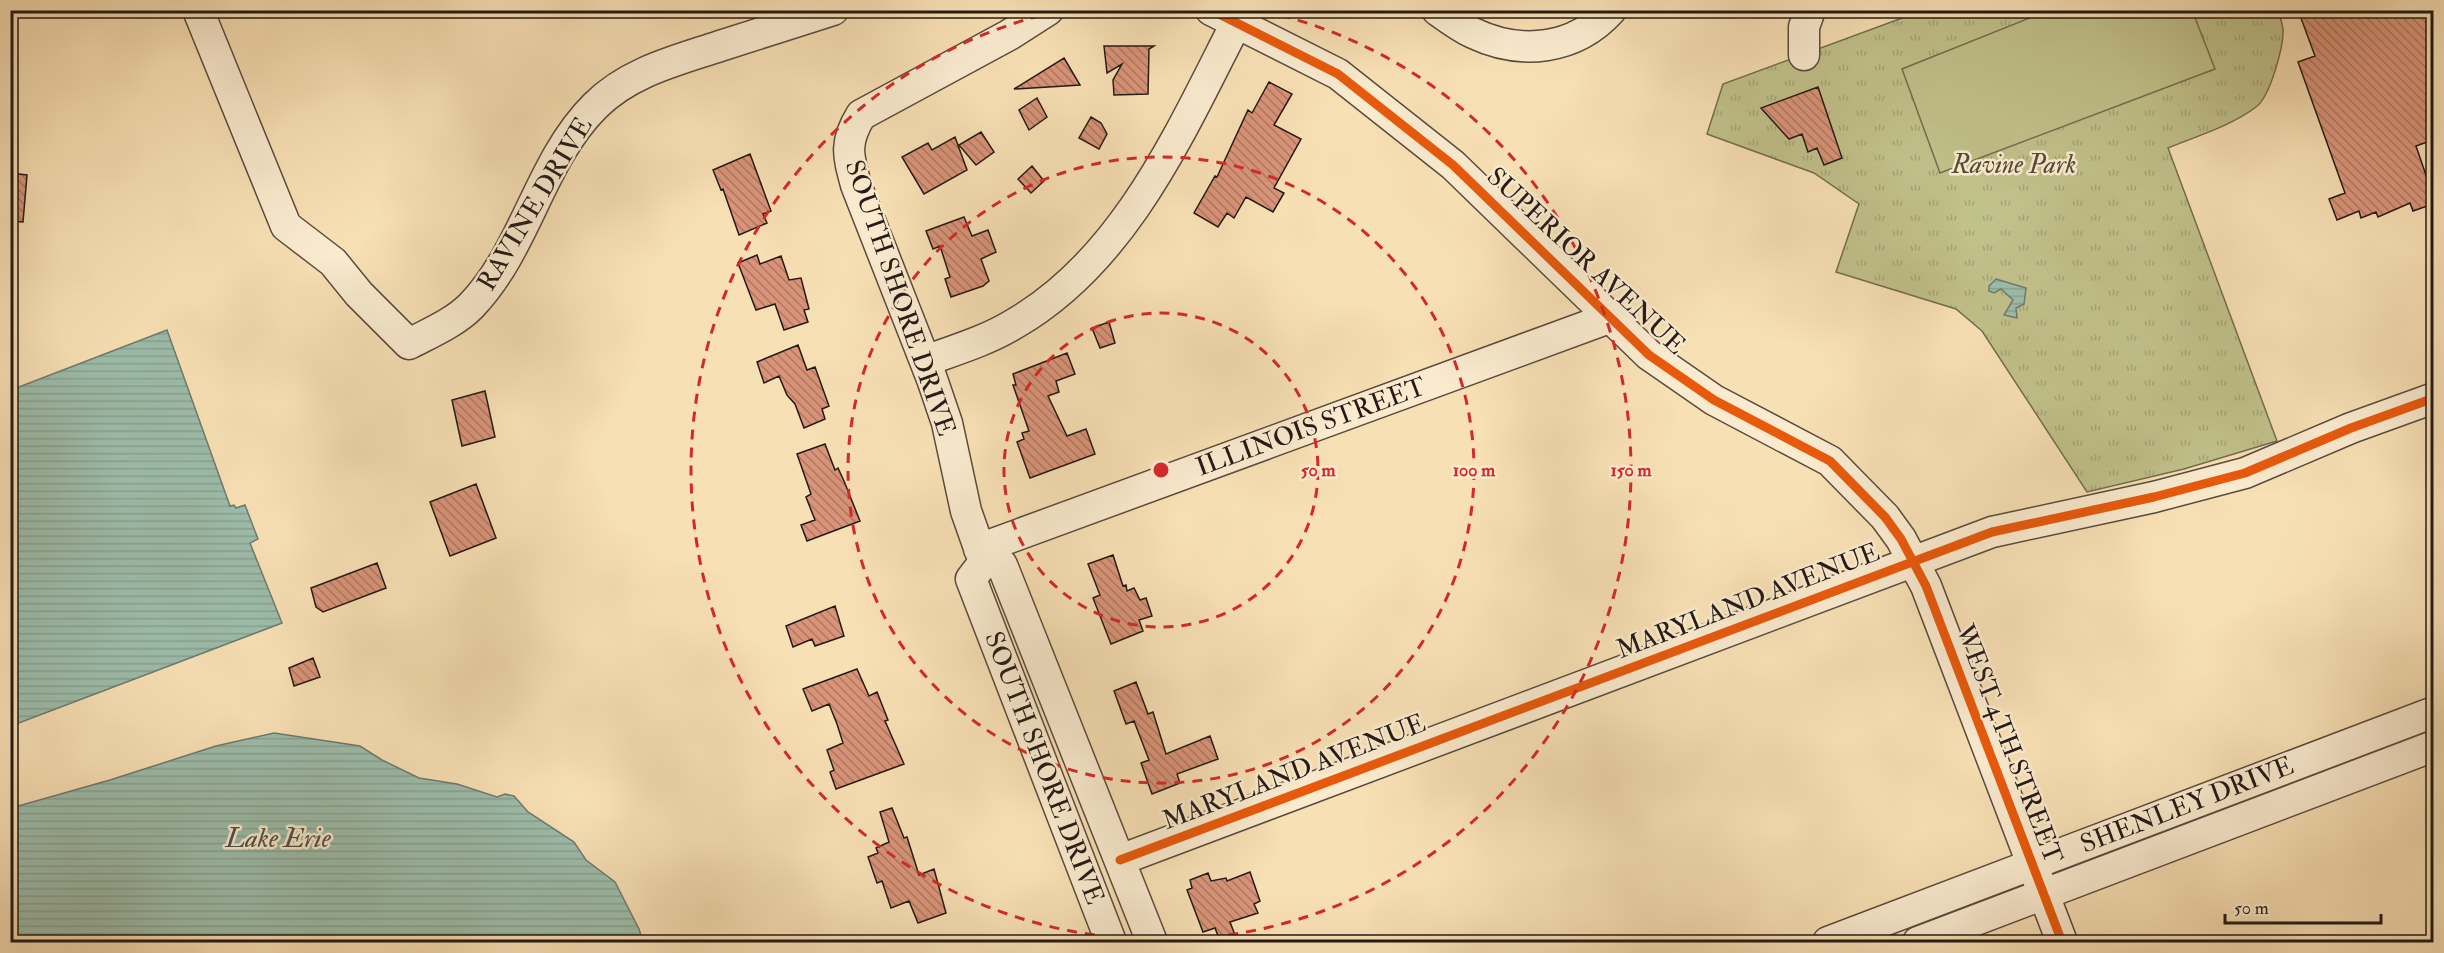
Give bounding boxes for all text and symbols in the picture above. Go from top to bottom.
street label: RAVINE DRIVE [471,111,599,297]
park label: Ravine Park [1951,149,2076,181]
street label: SOUTH SHORE DRIVE [838,156,962,440]
street label: SUPERIOR AVENUE [1480,161,1692,361]
street label: ILLINOIS STREET [1192,371,1430,483]
text: 50 m [1301,459,1336,482]
text: 100 m [1453,459,1496,482]
text: 150 m [1610,459,1653,482]
centre of rings [1151,460,1171,480]
street label: MARYLAND AVENUE [1612,536,1884,666]
street label: WEST 4TH STREET [1948,619,2069,868]
street label: SOUTH SHORE DRIVE [977,627,1111,909]
street label: MARYLAND AVENUE [1158,707,1430,837]
street label: SHENLEY DRIVE [2076,750,2298,860]
water label: Lake Erie [224,822,332,855]
scale bar [2225,887,2381,925]
text: 50 m [2234,897,2269,920]

